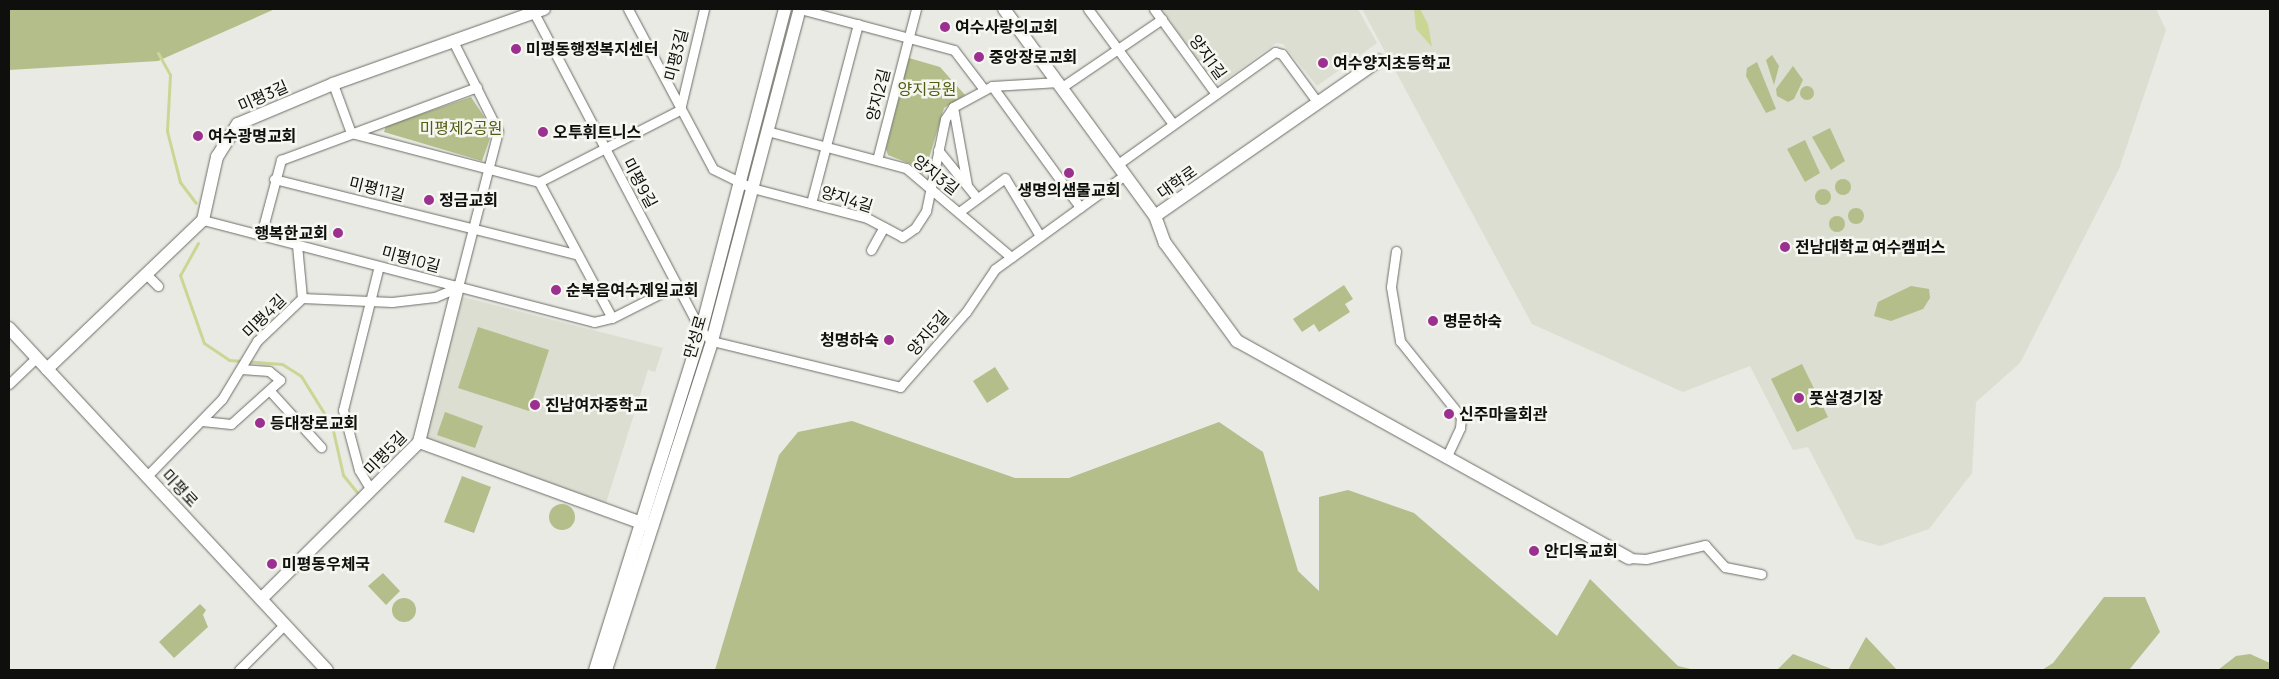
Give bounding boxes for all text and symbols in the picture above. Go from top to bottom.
place label: 여수사랑의교회 [955,17,1058,37]
marker: 여수사랑의교회 [939,21,951,33]
street label: 미평3길 [660,27,692,83]
street label: 양지1길 [1185,31,1231,83]
place label: 미평동행정복지센터 [526,39,658,59]
marker: 미평동행정복지센터 [510,43,522,55]
place label: 중앙장로교회 [989,47,1077,67]
marker: 중앙장로교회 [973,51,985,63]
place label: 여수양지초등학교 [1333,53,1451,73]
marker: 여수양지초등학교 [1317,57,1329,69]
street label: 양지2길 [862,67,894,123]
street label: 미평3길 [235,76,291,116]
park label: 양지공원 [898,79,956,99]
park label: 미평제2공원 [420,118,502,138]
place label: 오투휘트니스 [553,122,641,142]
place label: 여수광명교회 [208,126,296,146]
marker: 오투휘트니스 [537,126,549,138]
marker: 여수광명교회 [192,130,204,142]
street label: 양지3길 [909,151,963,199]
street label: 미평9길 [619,155,661,211]
street label: 대학로 [1153,161,1201,203]
marker: 생명의샘물교회 [1063,167,1075,179]
street label: 미평11길 [347,173,407,205]
place label: 생명의샘물교회 [1017,180,1121,200]
street label: 양지4길 [819,182,875,216]
place label: 정금교회 [439,190,498,210]
marker: 정금교회 [423,194,435,206]
place label: 행복한교회 [254,223,328,243]
marker: 행복한교회 [332,227,344,239]
place label: 전남대학교 여수캠퍼스 [1795,237,1945,257]
marker: 전남대학교 여수캠퍼스 [1779,241,1791,253]
street label: 미평10길 [379,242,443,276]
place label: 순복음여수제일교회 [566,280,698,300]
marker: 순복음여수제일교회 [550,284,562,296]
street label: 미평4길 [238,290,290,342]
street label: 양지5길 [903,307,953,359]
place label: 명문하숙 [1443,311,1502,331]
street label: 만성로 [680,313,710,361]
marker: 명문하숙 [1427,315,1439,327]
place label: 청명하숙 [820,330,879,350]
marker: 청명하숙 [883,334,895,346]
place label: 풋살경기장 [1809,388,1883,408]
marker: 풋살경기장 [1793,392,1805,404]
place label: 진남여자중학교 [545,395,648,415]
marker: 진남여자중학교 [529,399,541,411]
place label: 신주마을회관 [1459,404,1547,424]
marker: 신주마을회관 [1443,408,1455,420]
place label: 등대장로교회 [270,413,358,433]
marker: 등대장로교회 [254,417,266,429]
street label: 미평5길 [360,427,410,479]
street label: 미평로 [158,465,202,511]
place label: 안디옥교회 [1544,541,1618,561]
marker: 안디옥교회 [1528,545,1540,557]
place label: 미평동우체국 [282,554,370,574]
marker: 미평동우체국 [266,558,278,570]

